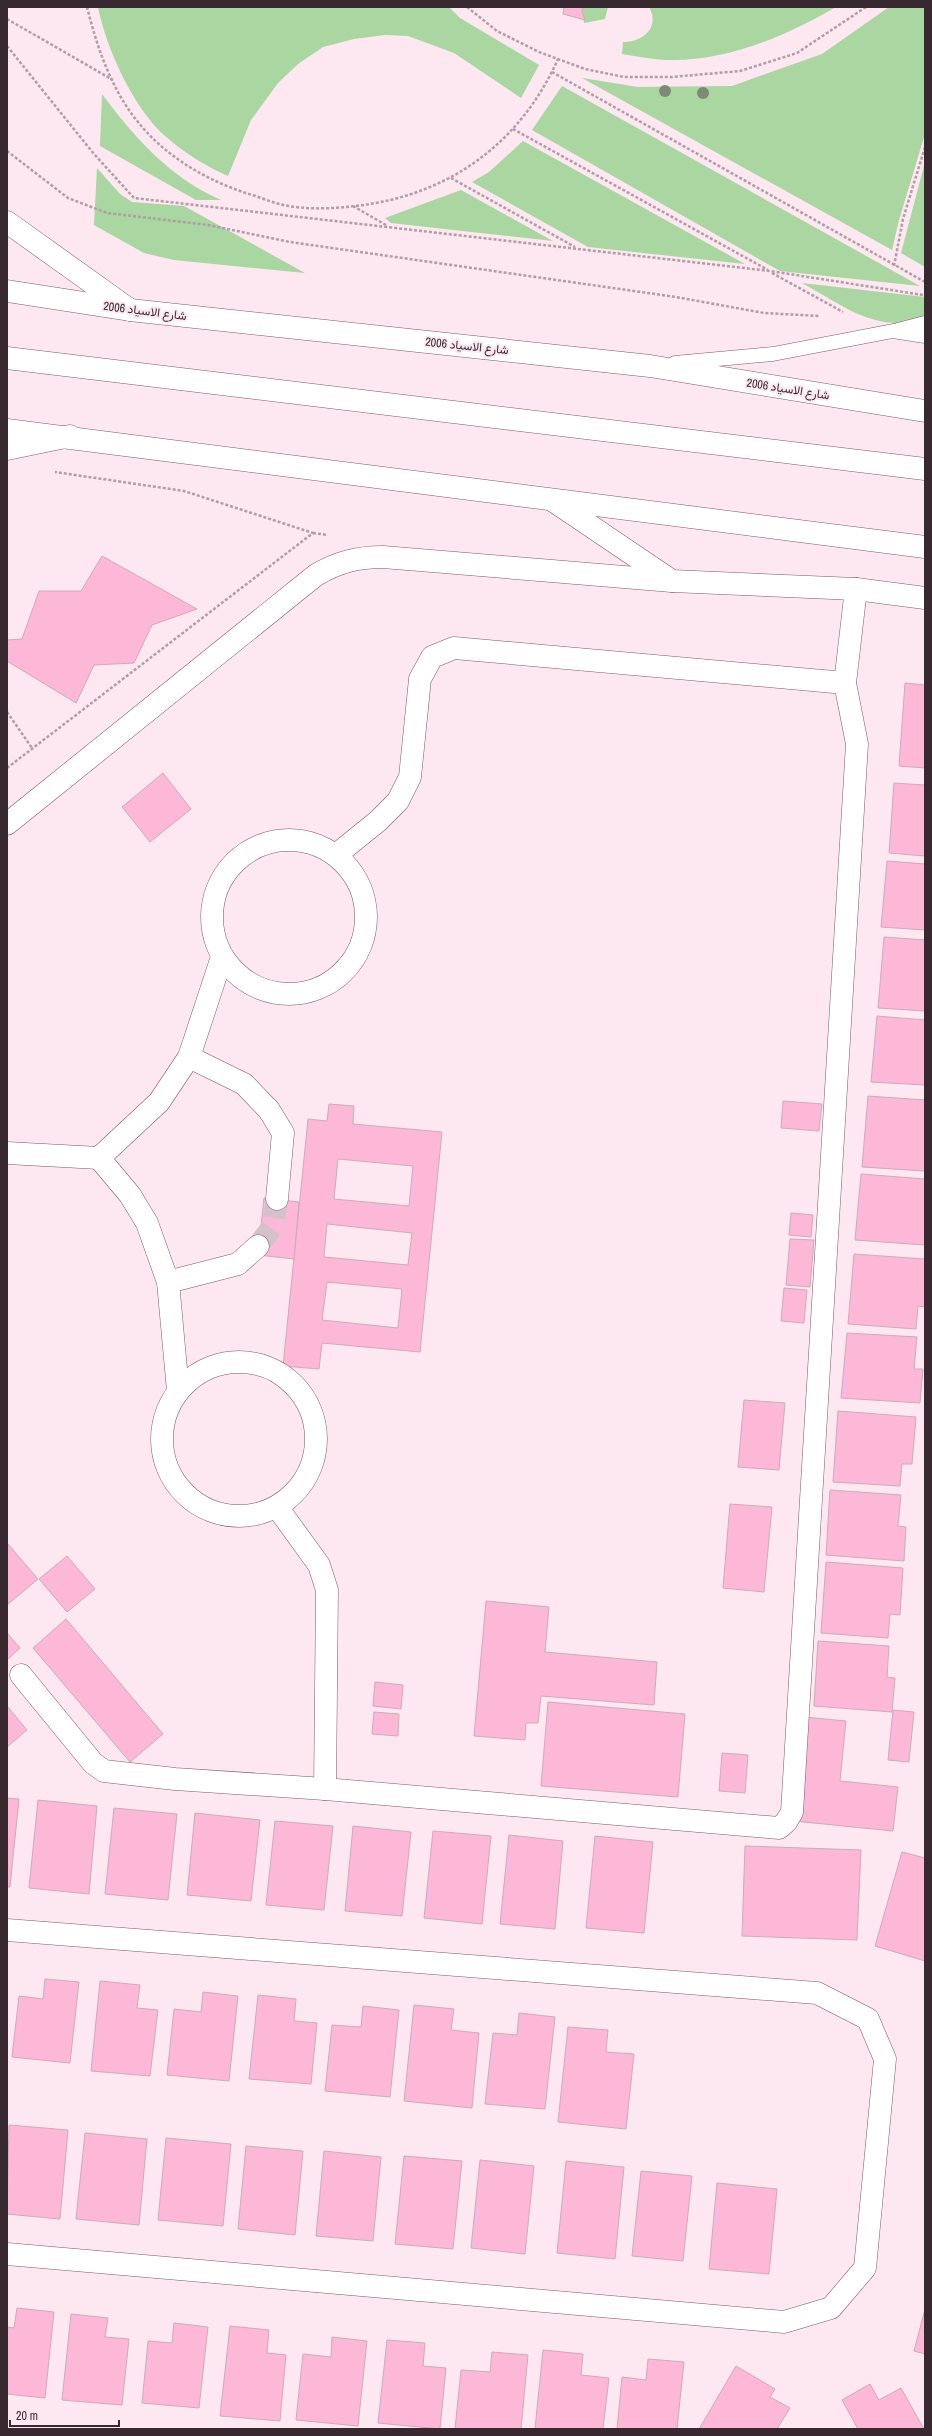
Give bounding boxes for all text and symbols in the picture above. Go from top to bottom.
street label: شارع الاسياد 2006 [102,298,188,325]
street label: شارع الاسياد 2006 [424,334,510,359]
street label: شارع الاسياد 2006 [745,375,831,404]
scale bar [10,2402,119,2428]
text: 20 m [16,2408,38,2424]

